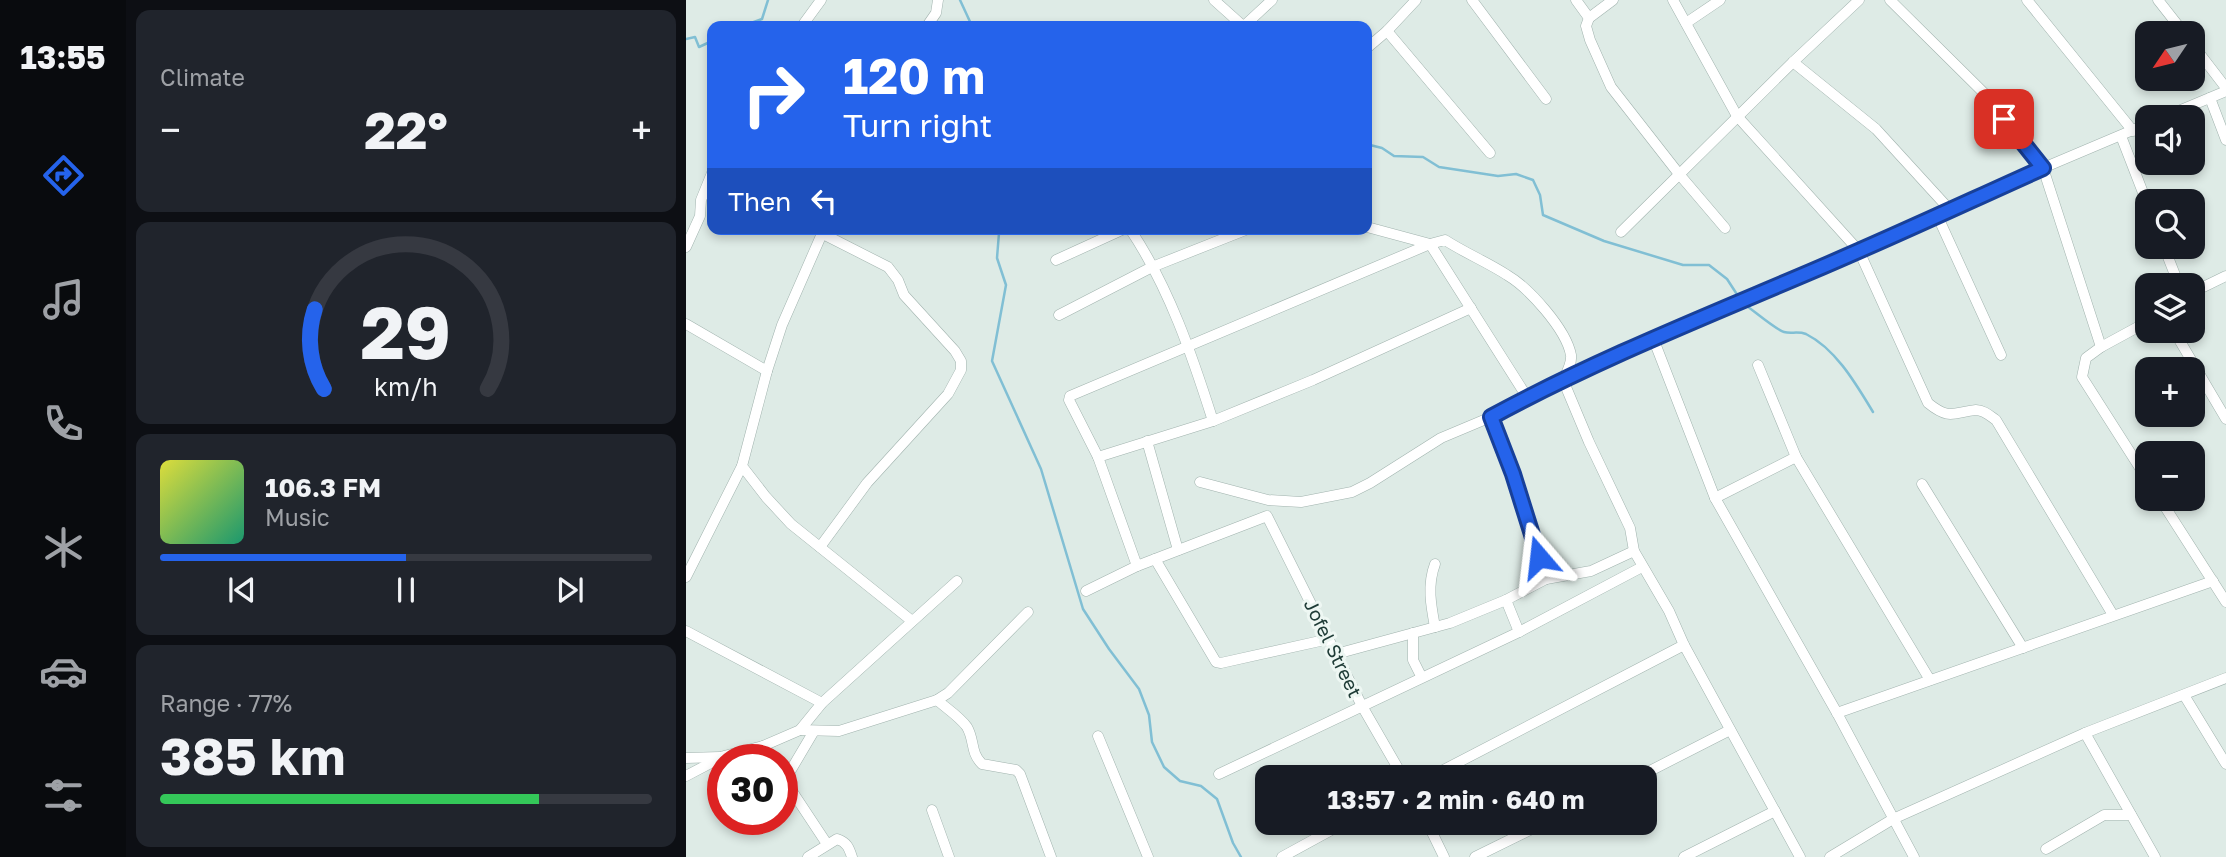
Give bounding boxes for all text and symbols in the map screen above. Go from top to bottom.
north arrow [2135,21,2205,91]
map controls [2135,21,2205,511]
text: 13:55 [20,38,106,76]
text: 120 m [843,46,985,105]
icon: right [728,49,819,140]
text: Climate [160,63,245,91]
pin [1974,89,2034,149]
text: 22° [364,98,448,160]
icon: arrive [1985,100,2023,138]
button: sound [2135,105,2205,175]
text: Turn right [843,106,992,144]
text: − [160,107,181,152]
text: + [631,107,652,152]
icon: directions [39,151,88,200]
icon: left [805,182,843,220]
text: Then [728,186,791,217]
button: search [2135,189,2205,259]
button: layers [2135,273,2205,343]
icon: music [39,275,88,324]
text: 29 [361,288,451,375]
button: + [2135,357,2205,427]
text: km/h [374,370,438,401]
icon: phone [39,399,88,448]
button: − [2135,441,2205,511]
text: 106.3 FM [265,472,381,503]
text: Music [265,503,330,531]
position arrow [1502,520,1576,594]
icon: climate [39,523,88,572]
icon: previous [223,571,261,609]
icon: pause [387,571,425,609]
icon: next [551,571,589,609]
street label: Jofel Street [1300,595,1367,701]
icon: car [39,647,88,696]
text: Range · 77% [160,689,292,717]
text: 385 km [160,724,345,786]
speed limit sign: 30 [707,744,798,835]
icon: filters [39,771,88,820]
text: 13:57 · 2 min · 640 m [1327,784,1585,815]

